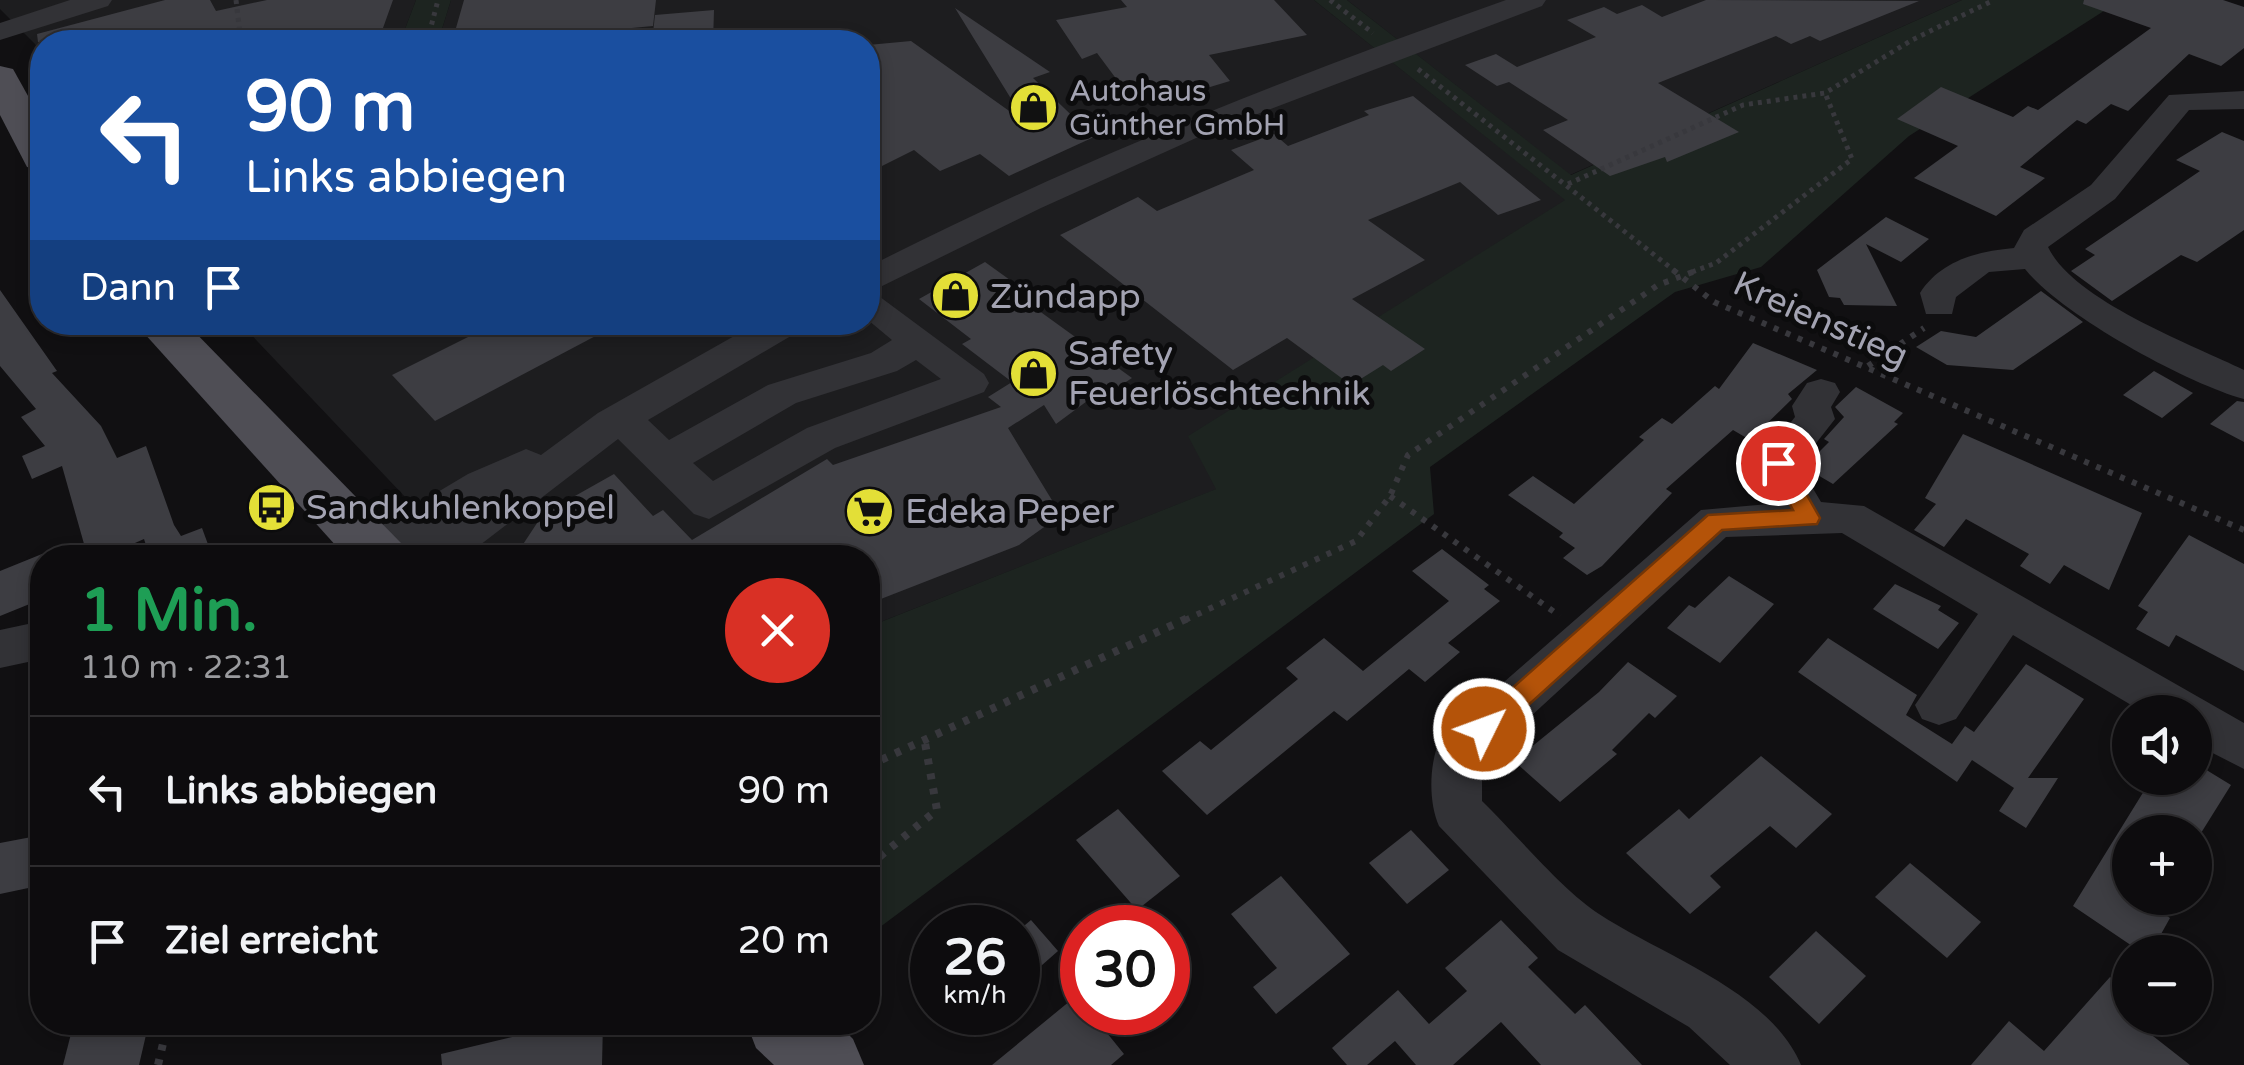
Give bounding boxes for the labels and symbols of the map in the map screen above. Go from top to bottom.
place label: Autohaus Günther GmbH [1069,73,1285,144]
shop icon: Autohaus Günther GmbH [1008,82,1060,134]
street label: Kreienstieg [1727,263,1914,377]
shop icon: Zündapp [929,270,981,322]
place label: Zündapp [990,276,1141,318]
place label: Safety Feuerlöschtechnik [1068,333,1371,415]
shop icon: Safety Feuerlöschtechnik [1007,347,1059,399]
pin [1736,421,1821,506]
bus stop icon: Sandkuhlenkoppel [245,481,297,533]
supermarket icon: Edeka Peper [844,485,896,537]
place label: Sandkuhlenkoppel [306,487,615,529]
place label: Edeka Peper [905,491,1115,533]
position arrow [1432,677,1536,781]
speed limit sign: 30 [1060,905,1190,1035]

